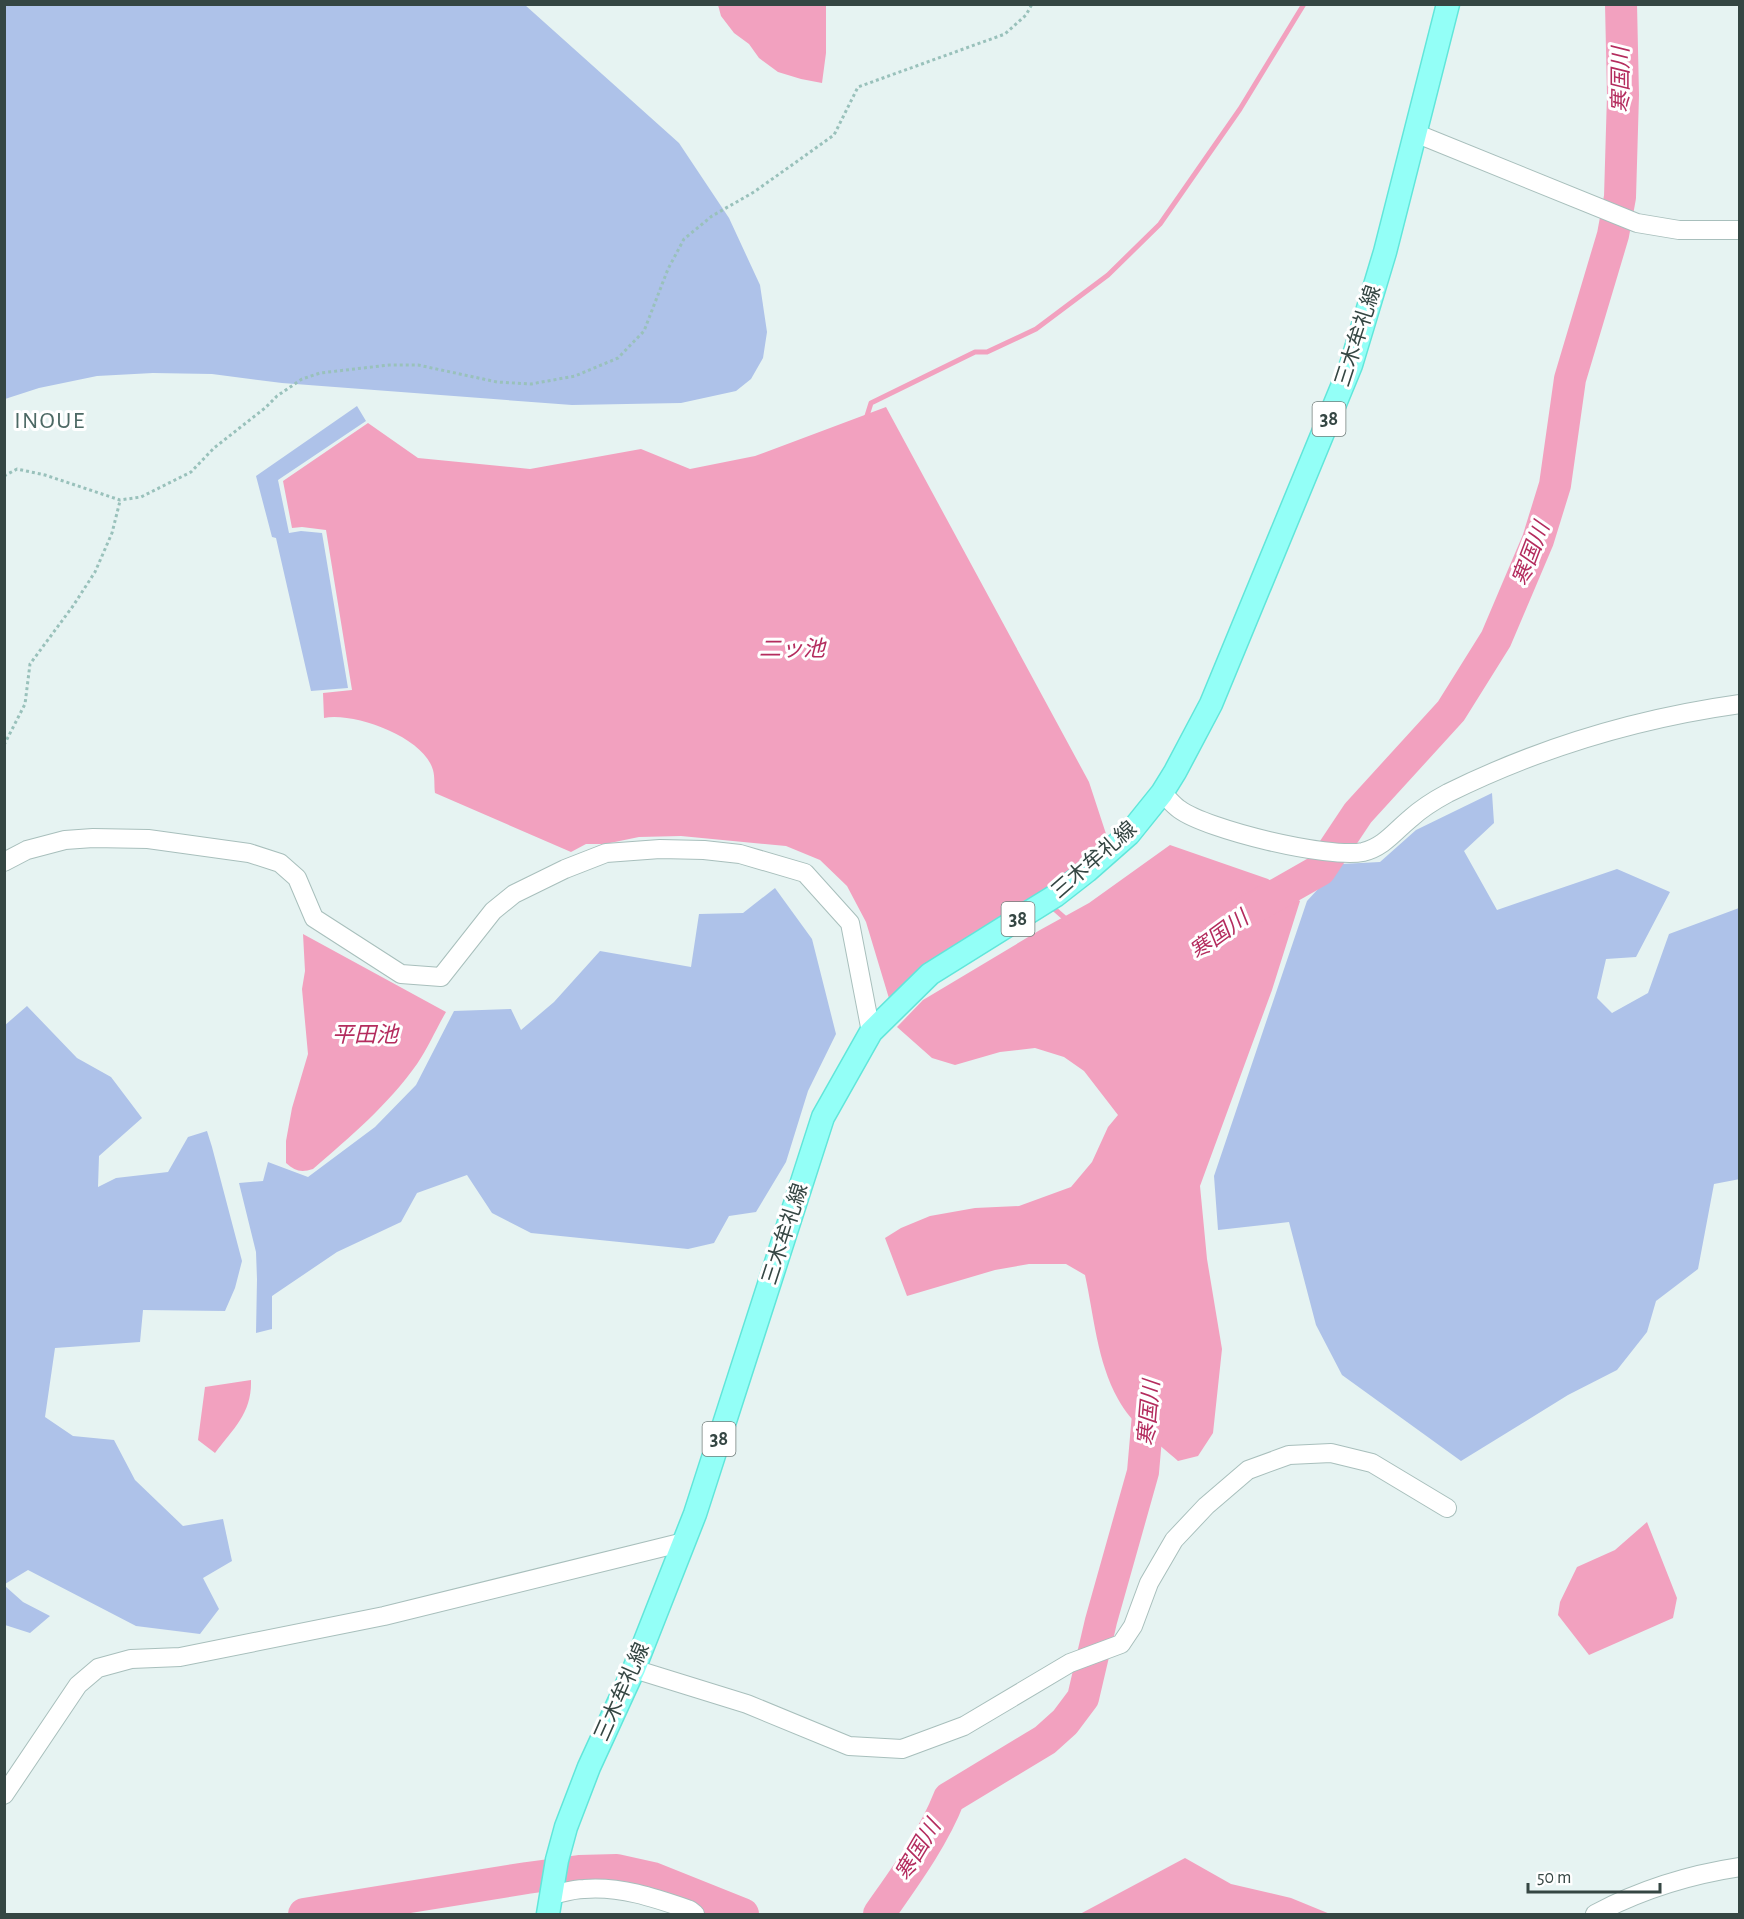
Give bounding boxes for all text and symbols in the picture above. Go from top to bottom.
water label: 寒国川 [1609,45,1632,113]
street label: 三木牟礼線 [1331,283,1384,389]
road number: 38 [1312,402,1346,436]
district label: INOUE [14,409,86,433]
water label: 寒国川 [1508,517,1554,589]
water label: 二ッ池 [759,637,827,660]
street label: 三木牟礼線 [1047,817,1141,902]
road number: 38 [1002,902,1034,936]
water label: 寒国川 [1185,905,1254,963]
water label: 平田池 [332,1023,400,1046]
street label: 三木牟礼線 [758,1181,811,1287]
water label: 寒国川 [1134,1377,1163,1447]
road number: 38 [702,1422,736,1456]
street label: 三木牟礼線 [590,1639,653,1744]
water label: 寒国川 [891,1814,945,1884]
scale bar [1528,1856,1660,1894]
text: 50 m [1537,1869,1571,1887]

